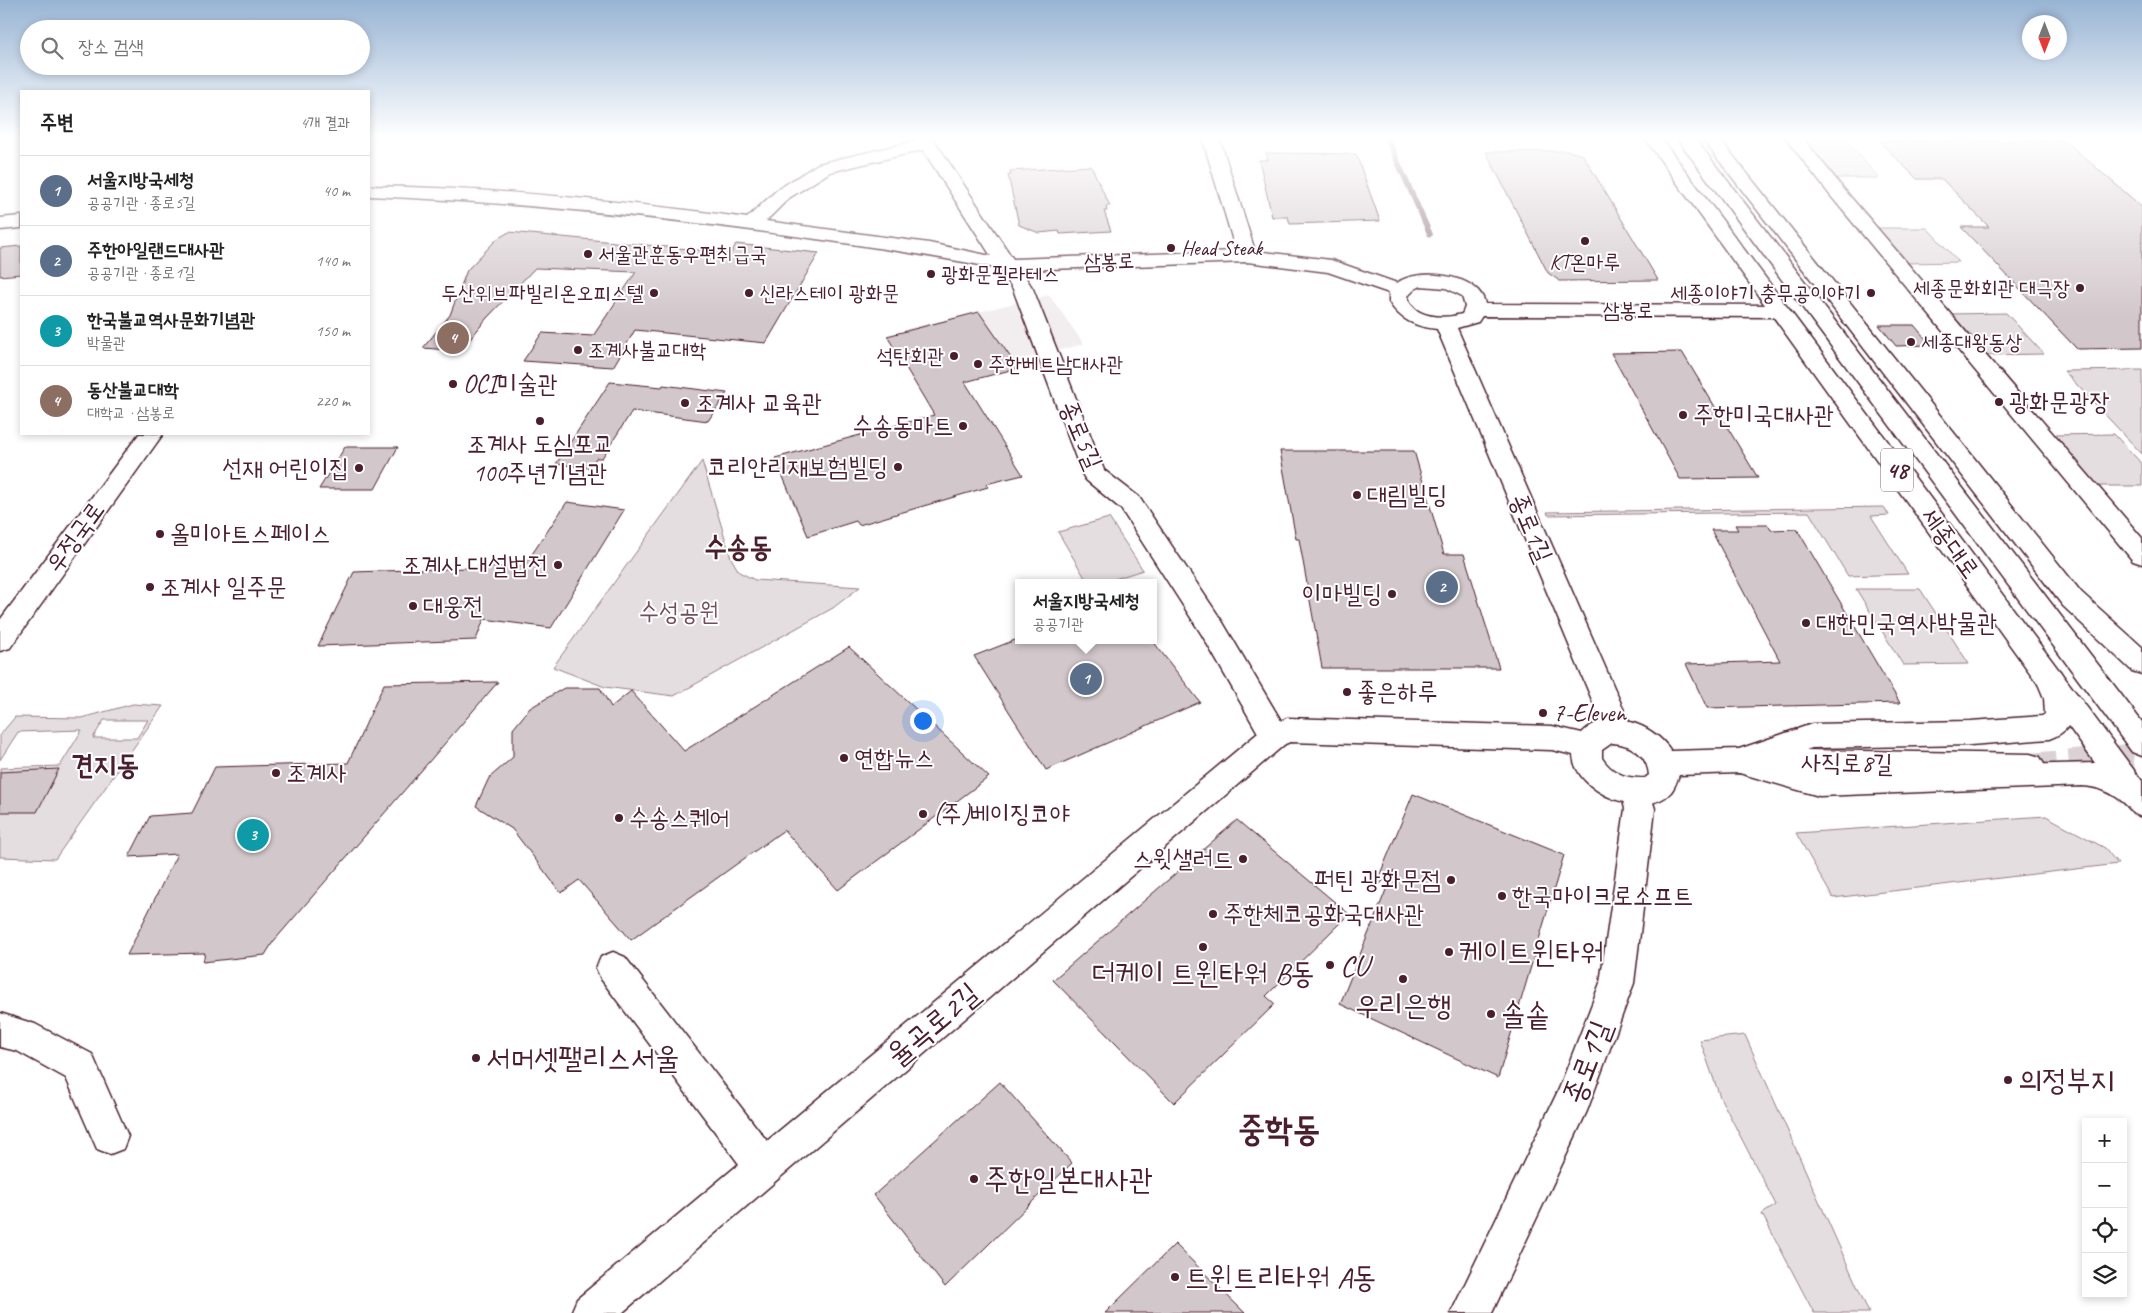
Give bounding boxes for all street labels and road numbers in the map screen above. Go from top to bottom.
street label: 삼봉로 [1083,247,1135,275]
street label: 삼봉로 [1603,297,1653,323]
street label: 종로5길 [1052,396,1110,474]
road number: 48 [1881,448,1913,492]
street label: 종로1길 [1502,489,1560,567]
street label: 우정국로 [38,495,112,579]
street label: 세종대로 [1913,501,1987,585]
street label: 사직로8길 [1801,746,1893,780]
street label: 율곡로2길 [879,974,987,1074]
street label: 종로1길 [1554,1015,1620,1109]

